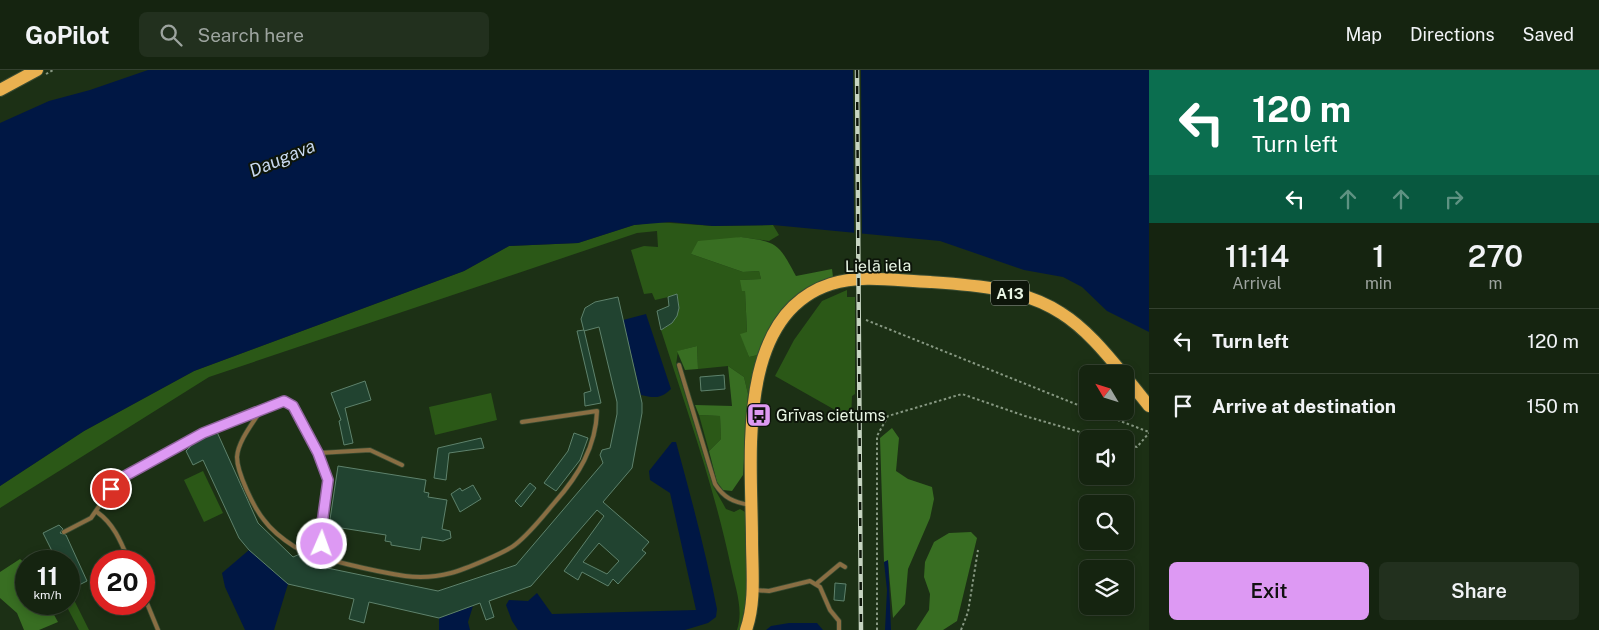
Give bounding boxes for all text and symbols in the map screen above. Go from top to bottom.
search box [139,12,489,57]
text: GoPilot [25,21,109,49]
icon: search [157,21,185,49]
text: Search here [197,24,304,46]
text: Map [1345,24,1382,45]
text: Directions [1410,24,1495,45]
text: Saved [1523,24,1574,45]
text: 120 m [1252,89,1351,130]
icon: left [1169,90,1234,155]
text: Turn left [1252,131,1338,157]
water label: Daugava [246,135,318,181]
icon: left [1281,185,1309,213]
icon: ahead [1334,185,1362,213]
icon: ahead [1387,185,1415,213]
icon: right [1440,185,1468,213]
text: 11:14 [1225,238,1289,274]
text: 1 [1372,238,1385,274]
text: 270 [1468,238,1523,274]
street label: Lielā iela [845,256,911,276]
text: Arrival [1232,274,1282,293]
text: min [1365,274,1392,293]
text: m [1489,274,1502,293]
road number: A13 [991,280,1029,306]
icon: left [1169,327,1197,355]
text: Turn left [1212,330,1289,352]
text: 120 m [1527,330,1579,352]
north arrow [1079,365,1134,420]
map controls [1079,365,1134,615]
icon: arrive [1169,392,1197,420]
text: Arrive at destination [1212,395,1396,417]
text: 150 m [1526,395,1579,417]
bus stop icon: Grīvas cietums [746,402,772,428]
place label: Grīvas cietums [776,406,886,425]
button: sound [1079,430,1134,485]
pin [90,468,132,510]
icon: arrive [97,475,125,503]
button: search [1079,495,1134,550]
position arrow [295,517,347,569]
speed limit sign: 20 [90,550,155,615]
button: layers [1079,560,1134,615]
text: 11 [37,561,58,591]
button: Exit [1169,562,1369,620]
button: Share [1379,562,1579,620]
text: km/h [33,588,62,602]

